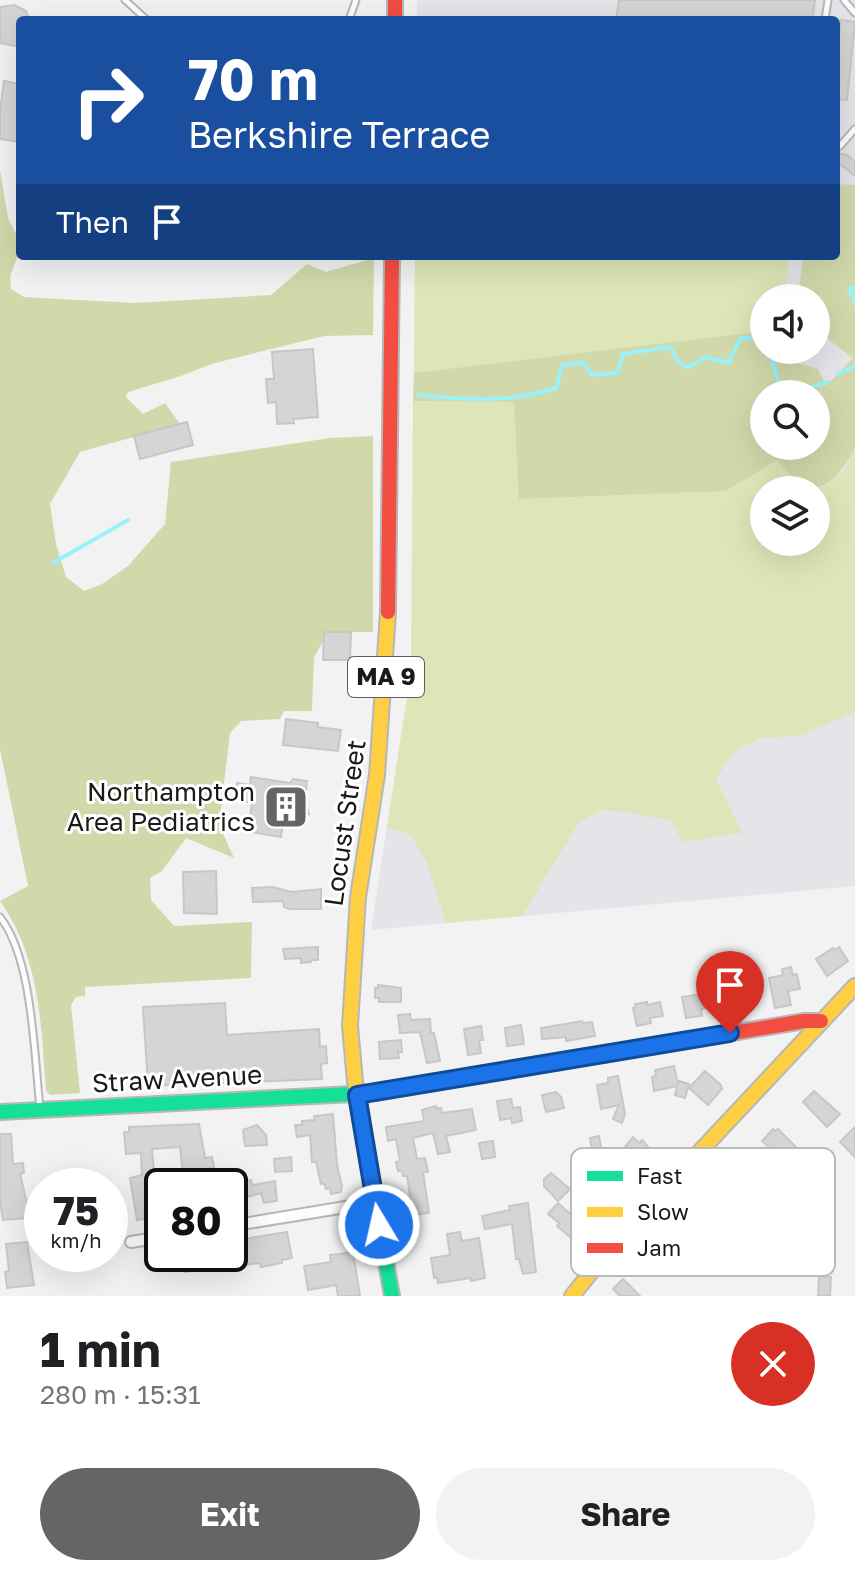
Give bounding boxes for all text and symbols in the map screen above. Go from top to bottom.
text: 70 m [188,45,318,112]
icon: right [56,48,160,152]
text: Berkshire Terrace [188,113,490,156]
icon: arrive [145,200,189,244]
text: Then [56,204,129,240]
map controls [750,284,830,556]
button: sound [750,284,830,364]
button: search [750,380,830,460]
button: layers [750,476,830,556]
road number: MA 9 [348,657,424,697]
street label: Locust Street [317,738,372,908]
place label: Northampton Area Pediatrics [67,776,255,837]
building icon: Northampton Area Pediatrics [262,783,310,831]
pin [696,951,764,1033]
icon: arrive [708,963,752,1007]
street label: Straw Avenue [91,1059,263,1098]
legend [571,1148,835,1276]
text: Fast [637,1162,683,1189]
speed limit sign: 80 [144,1168,248,1272]
position arrow [337,1183,421,1267]
text: 75 [53,1186,99,1234]
text: Slow [637,1198,689,1225]
text: km/h [51,1228,101,1252]
text: Jam [637,1234,681,1261]
text: 1 min [40,1320,161,1378]
button: close [731,1322,815,1406]
text: 280 m · 15:31 [40,1379,201,1410]
button: Exit [40,1468,420,1560]
button: Share [436,1468,815,1560]

